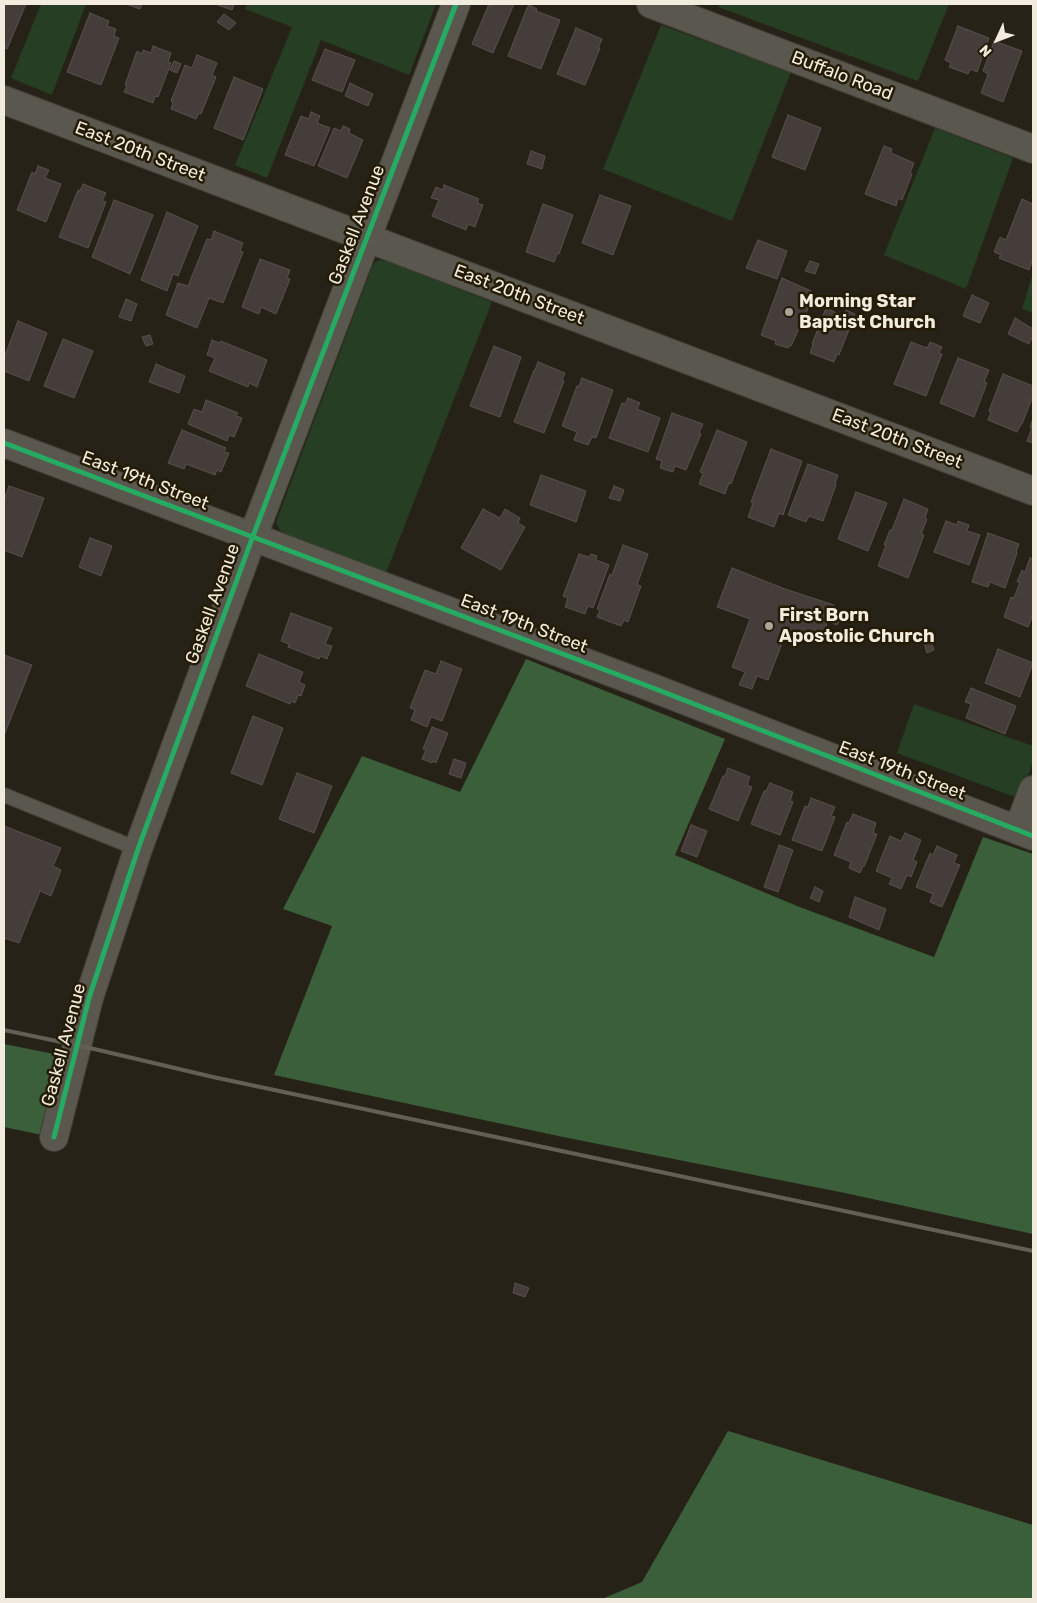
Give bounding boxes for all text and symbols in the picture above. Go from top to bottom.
north arrow [972,15,1022,65]
text: N [976,41,995,60]
street label: Buffalo Road [788,47,896,105]
street label: East 20th Street [72,117,208,187]
street label: Gaskell Avenue [324,162,390,288]
street label: East 20th Street [451,260,587,330]
place label: Morning Star Baptist Church [799,291,936,334]
marker: Morning Star Baptist Church [783,306,795,318]
street label: East 20th Street [829,404,965,474]
street label: East 19th Street [78,447,212,515]
street label: Gaskell Avenue [181,541,245,667]
street label: East 19th Street [457,590,591,658]
place label: First Born Apostolic Church [779,605,935,648]
marker: First Born Apostolic Church [763,620,775,632]
street label: East 19th Street [835,737,969,805]
street label: Gaskell Avenue [37,981,91,1109]

